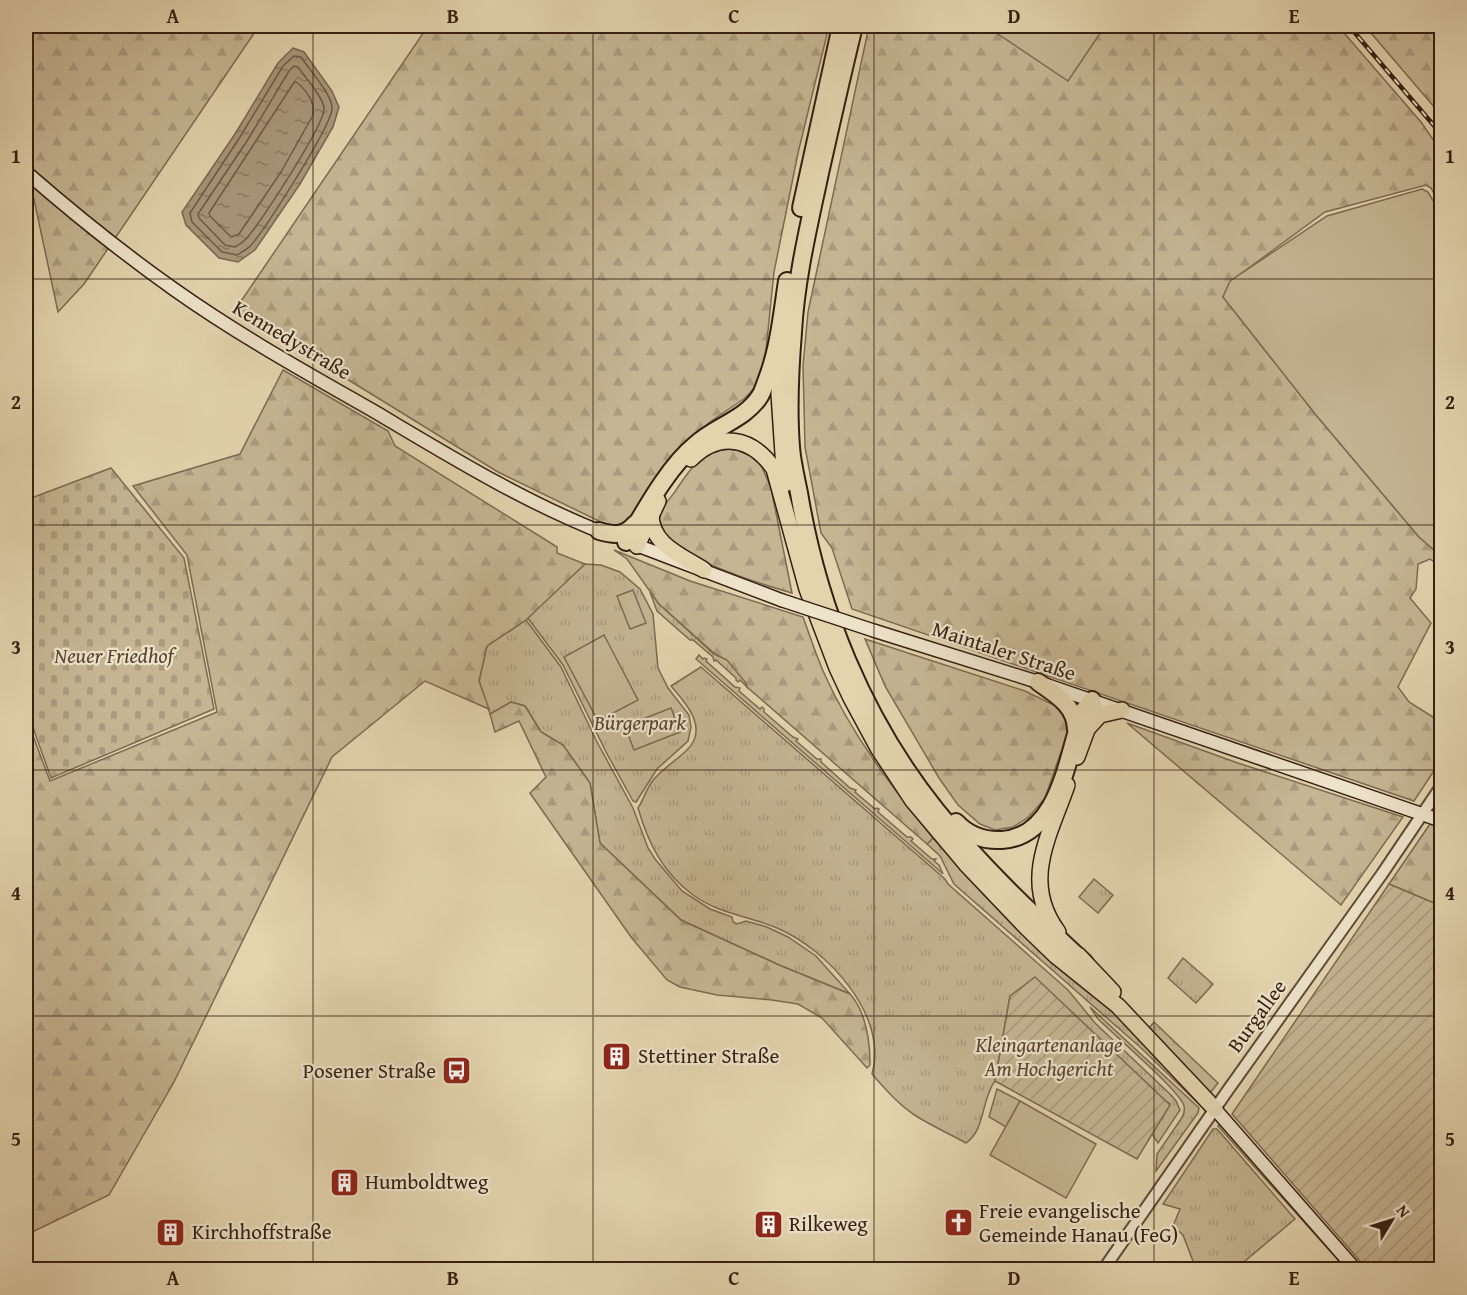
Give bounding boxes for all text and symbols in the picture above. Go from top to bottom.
text: A [167,1,180,30]
text: B [447,1,459,30]
text: C [728,1,740,30]
text: D [1007,1,1021,30]
text: E [1289,1,1300,30]
text: 1 [11,141,21,170]
text: 1 [1445,141,1455,170]
street label: Kennedystraße [227,292,358,387]
text: 2 [11,387,21,416]
text: 2 [1445,387,1455,416]
street label: Maintaler Straße [928,613,1080,688]
text: 3 [11,632,21,661]
text: 3 [1445,632,1455,661]
park label: Neuer Friedhof [53,640,178,671]
park label: Bürgerpark [593,707,686,738]
text: 4 [11,878,21,907]
text: 4 [1445,878,1455,907]
street label: Burgallee [1219,973,1294,1059]
park label: Kleingartenanlage Am Hochgericht [974,1029,1123,1084]
building icon: Stettiner Straße [601,1040,633,1072]
place label: Stettiner Straße [638,1040,780,1071]
place label: Posener Straße [303,1055,436,1086]
bus stop icon: Posener Straße [441,1055,473,1087]
text: 5 [11,1124,21,1153]
text: 5 [1445,1124,1455,1153]
building icon: Humboldtweg [328,1166,360,1198]
place label: Humboldtweg [365,1166,489,1197]
north arrow [1362,1190,1422,1250]
place label: Freie evangelische Gemeinde Hanau (FeG) [979,1195,1178,1250]
text: N [1391,1199,1417,1223]
church icon: Freie evangelische Gemeinde Hanau (FeG) [942,1207,974,1239]
building icon: Rilkeweg [752,1208,784,1240]
place label: Rilkeweg [789,1208,868,1239]
building icon: Kirchhoffstraße [155,1216,187,1248]
place label: Kirchhoffstraße [192,1216,332,1247]
text: A [167,1263,180,1292]
text: B [447,1263,459,1292]
text: C [728,1263,740,1292]
text: D [1007,1263,1021,1292]
text: E [1289,1263,1300,1292]

